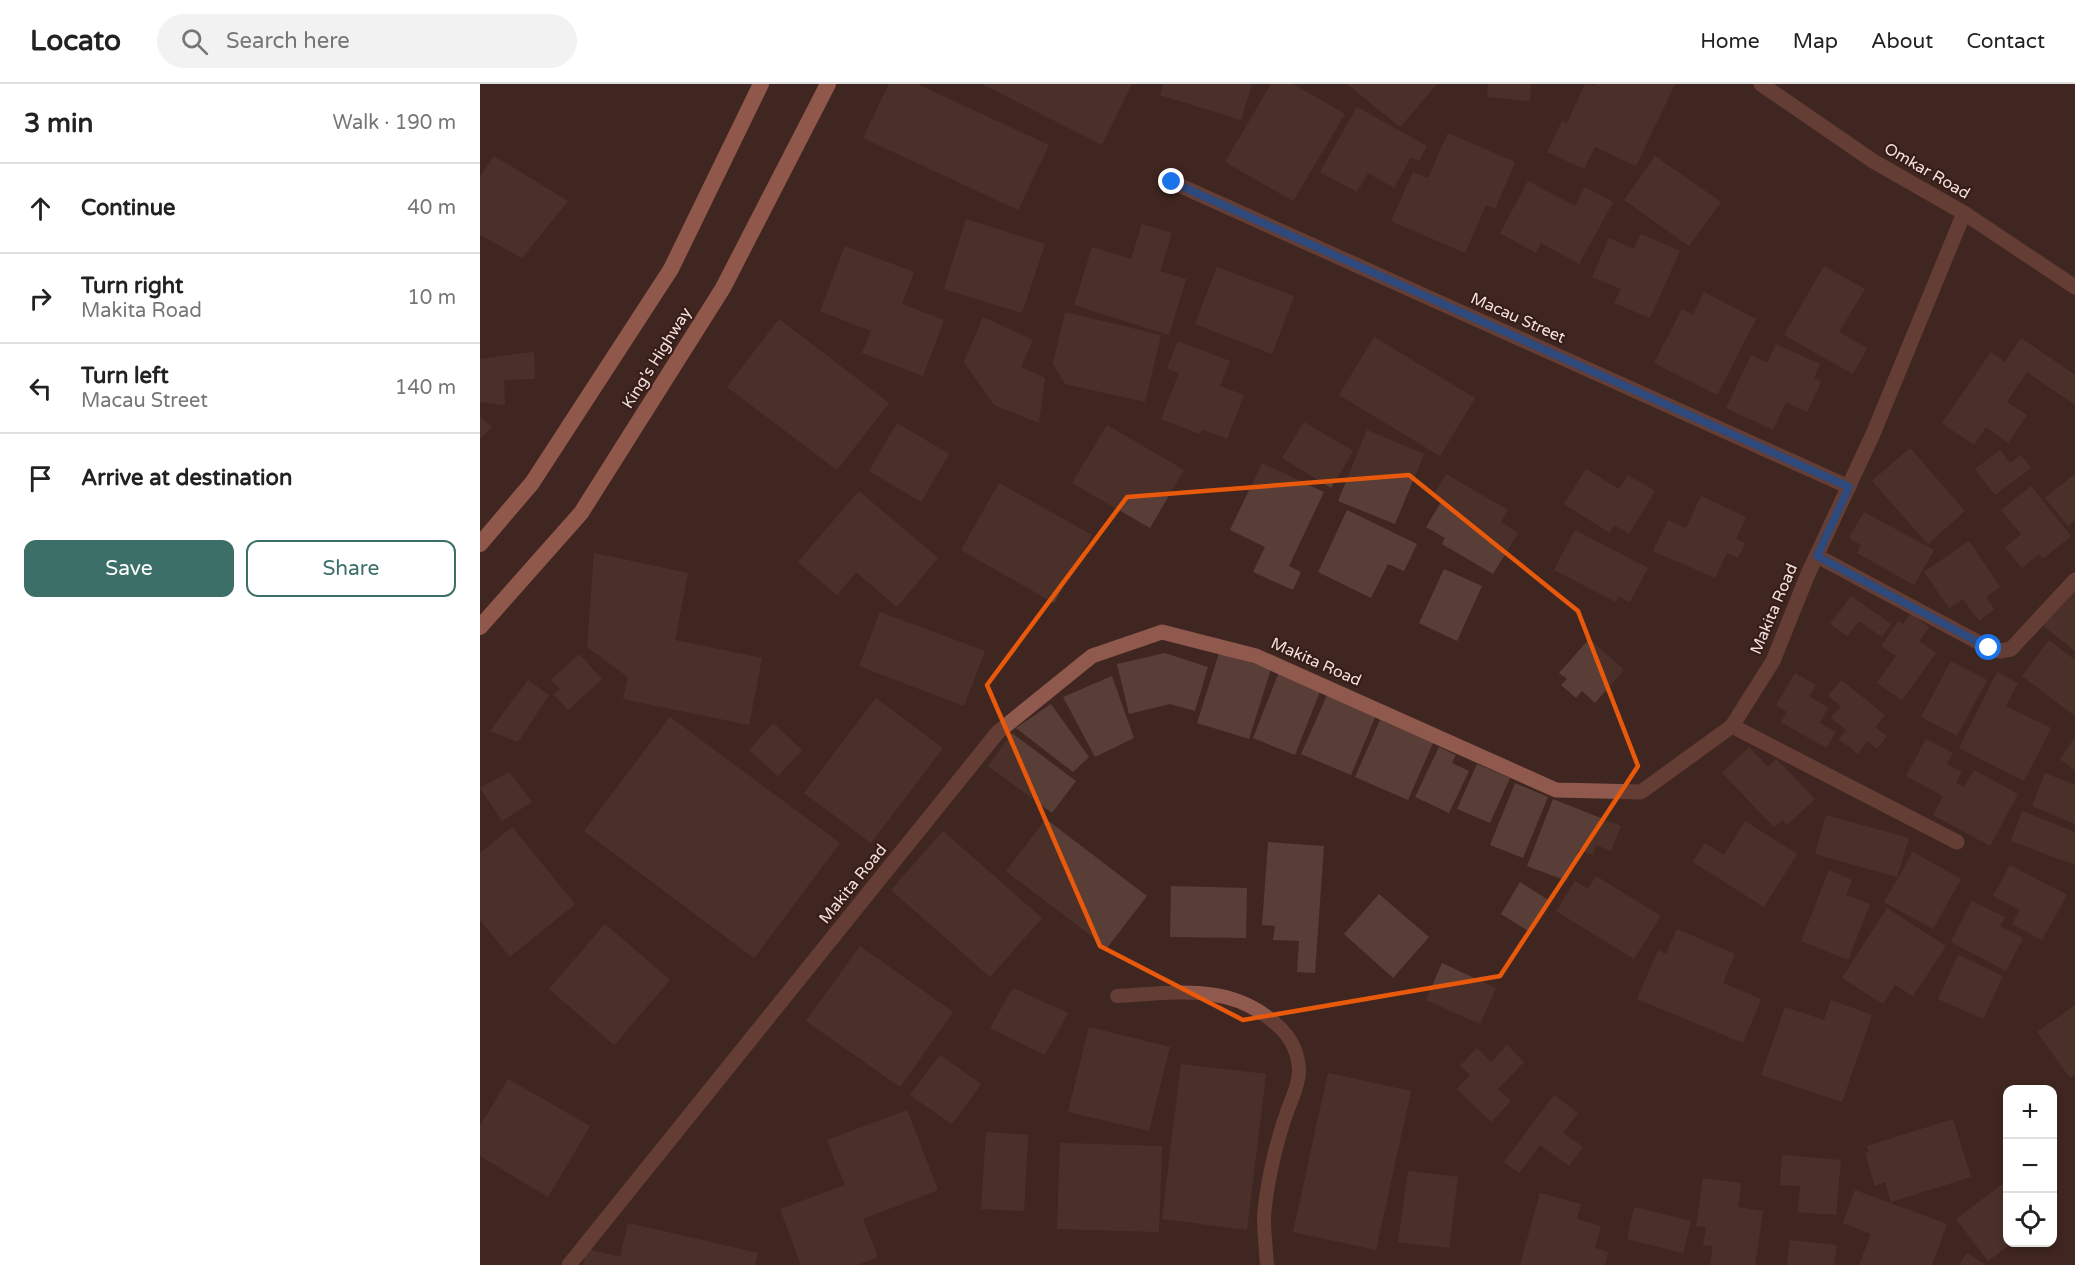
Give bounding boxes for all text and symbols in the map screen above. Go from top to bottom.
search box [157,14,577,68]
text: Locato [30,24,121,58]
icon: search [178,25,211,58]
text: Search here [226,28,350,54]
text: Home [1700,29,1760,54]
text: Map [1793,29,1838,54]
text: About [1871,29,1933,54]
text: Contact [1966,29,2045,54]
text: 3 min [24,108,93,139]
text: Walk · 190 m [333,111,456,135]
street label: Omkar Road [1881,138,1973,204]
route end [1158,168,1184,194]
icon: ahead [24,192,57,225]
text: Continue [81,195,176,221]
text: 40 m [407,196,456,220]
text: Turn right [81,273,183,299]
icon: right [24,282,57,315]
text: 10 m [407,286,456,310]
street label: Macau Street [1468,288,1568,348]
text: Makita Road [81,299,202,323]
street label: King's Highway [618,303,696,412]
text: Turn left [81,363,169,389]
icon: left [24,372,57,405]
text: 140 m [395,376,456,400]
text: Macau Street [81,389,208,413]
icon: arrive [24,462,57,495]
text: Arrive at destination [81,465,292,491]
button: Save [24,540,234,597]
button: Share [246,540,456,597]
street label: Makita Road [1746,561,1802,657]
street label: Makita Road [1268,633,1364,691]
route start [1975,634,2001,660]
street label: Makita Road [815,840,891,928]
map controls [2003,1085,2057,1247]
button: + [2003,1085,2057,1139]
button: − [2003,1139,2057,1193]
button: locate [2003,1193,2057,1247]

